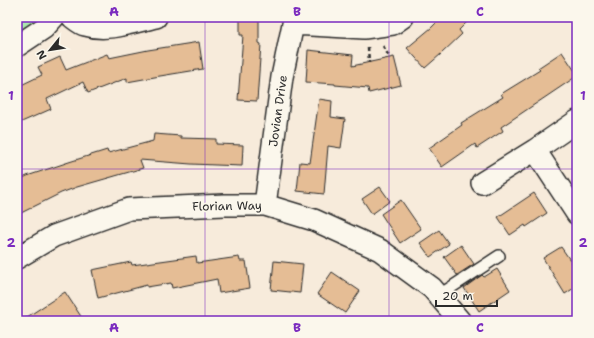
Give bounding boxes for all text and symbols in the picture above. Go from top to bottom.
text: A [109,3,119,20]
text: B [293,3,301,20]
text: C [476,3,484,20]
north arrow [30,30,70,70]
text: N [33,47,50,62]
street label: Jovian Drive [265,74,291,148]
text: 1 [8,87,14,104]
text: 1 [580,87,586,104]
street label: Florian Way [192,197,262,215]
text: 2 [6,234,16,251]
text: 2 [578,234,588,251]
scale bar [436,282,497,308]
text: 20 m [442,288,473,304]
text: A [109,319,119,336]
text: B [293,319,301,336]
text: C [476,319,484,336]

